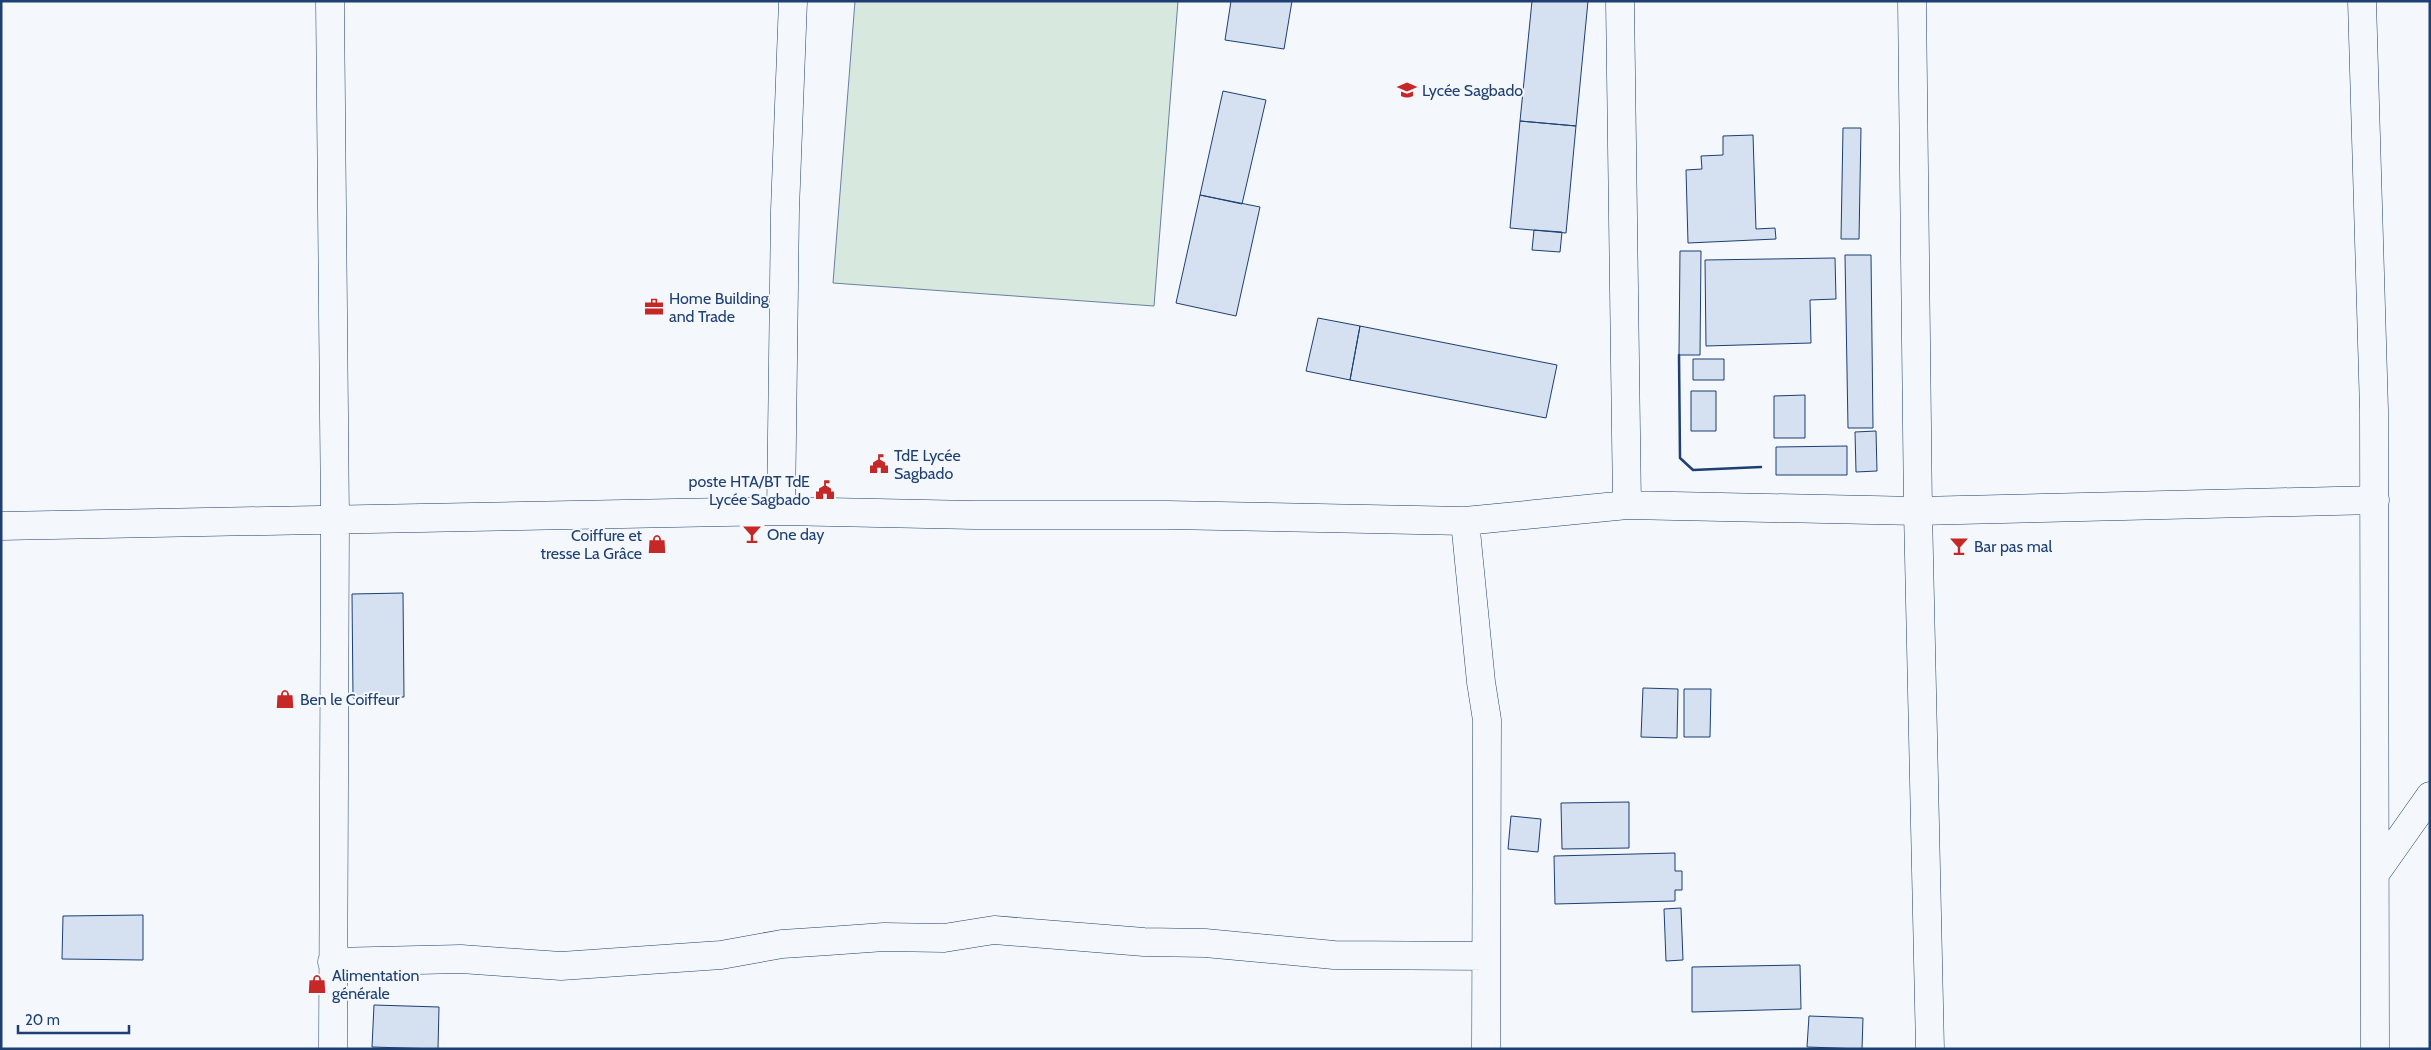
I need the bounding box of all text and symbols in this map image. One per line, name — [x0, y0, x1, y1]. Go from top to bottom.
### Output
school or university icon: Lycée Sagbado — [1396, 79, 1418, 101]
place label: Lycée Sagbado — [1422, 81, 1523, 100]
place label: Home Building and Trade — [669, 289, 770, 326]
office icon: Home Building and Trade — [643, 296, 665, 318]
place label: TdE Lycée Sagbado — [894, 446, 961, 483]
public building icon: TdE Lycée Sagbado — [868, 453, 890, 475]
place label: poste HTA/BT TdE Lycée Sagbado — [689, 472, 810, 509]
public building icon: poste HTA/BT TdE Lycée Sagbado — [814, 479, 836, 501]
bar icon: One day — [741, 523, 763, 545]
place label: One day — [767, 525, 824, 544]
place label: Coiffure et tresse La Grâce — [541, 526, 643, 563]
shop icon: Coiffure et tresse La Grâce — [646, 533, 668, 555]
bar icon: Bar pas mal — [1948, 535, 1970, 557]
place label: Bar pas mal — [1974, 537, 2052, 556]
shop icon: Ben le Coiffeur — [274, 688, 296, 710]
place label: Ben le Coiffeur — [300, 690, 401, 709]
place label: Alimentation générale — [332, 966, 419, 1003]
shop icon: Alimentation générale — [306, 973, 328, 995]
scale bar — [18, 1002, 129, 1034]
text: 20 m — [25, 1011, 60, 1029]

